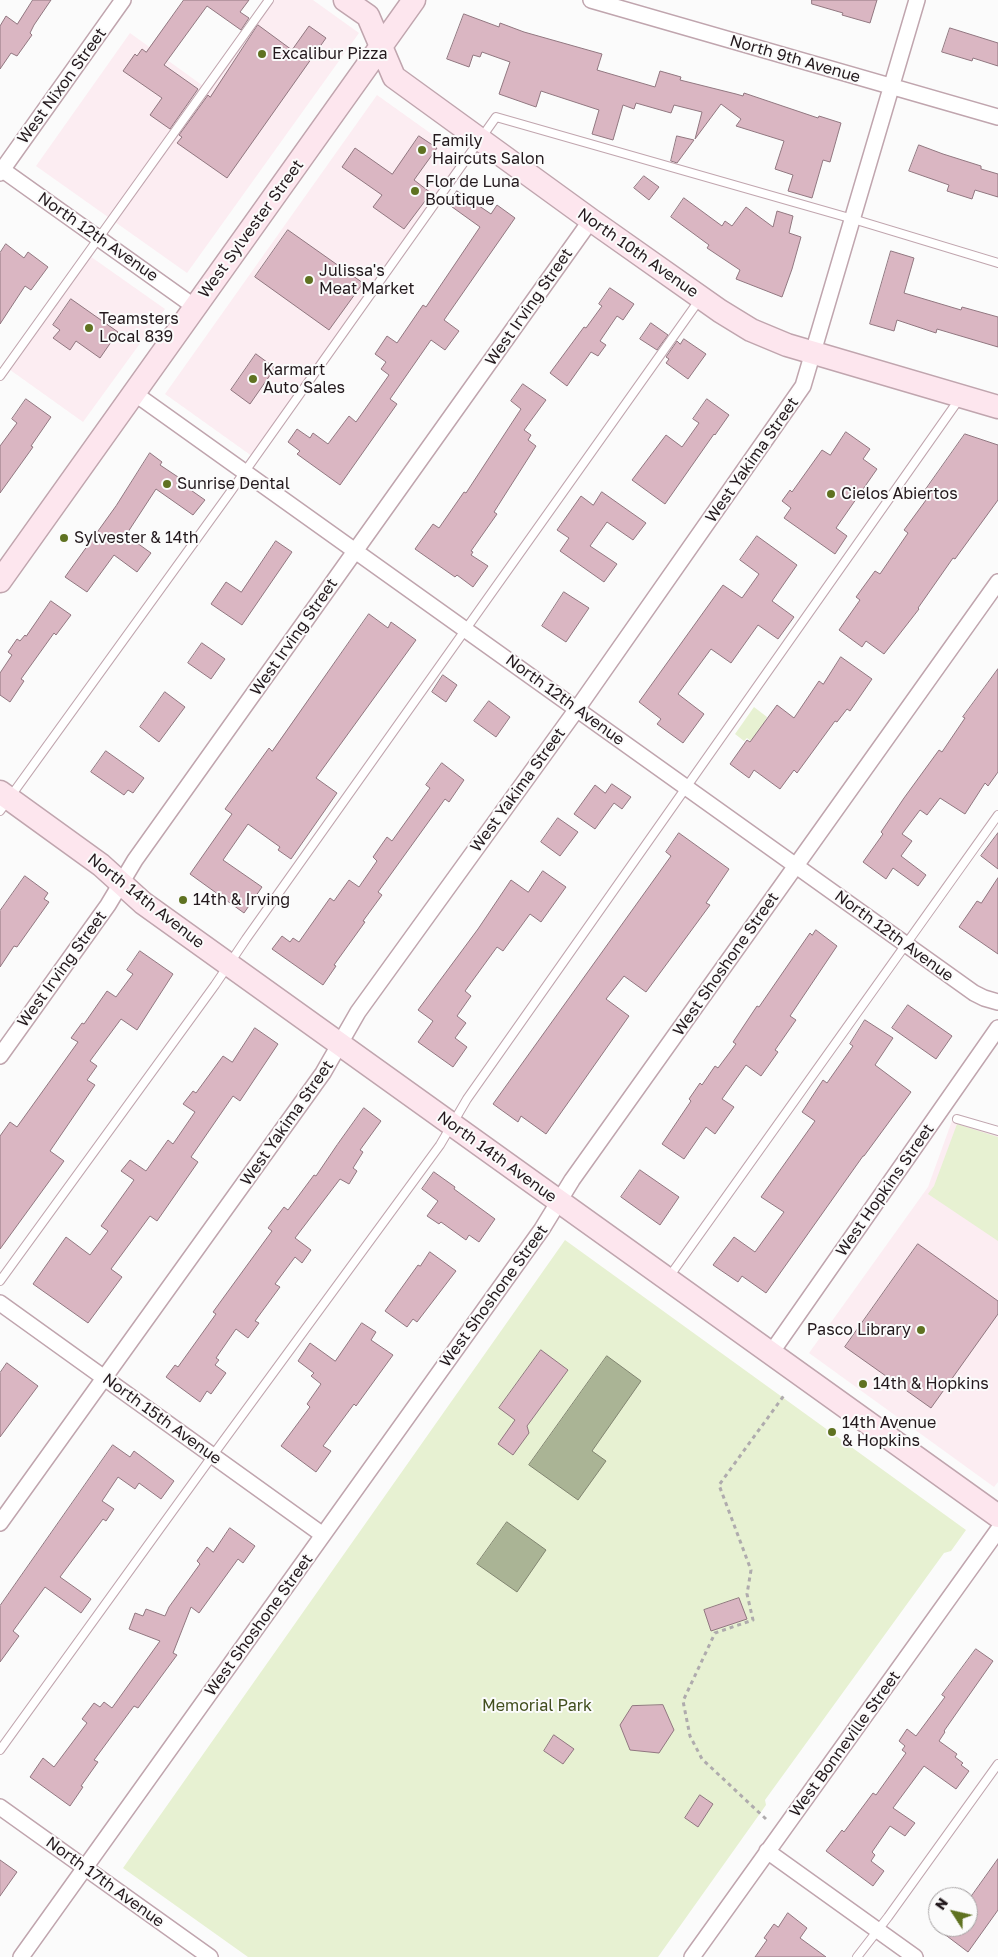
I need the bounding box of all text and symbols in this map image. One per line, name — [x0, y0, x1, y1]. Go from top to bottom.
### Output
street label: West Nixon Street — [13, 24, 111, 148]
street label: North 9th Avenue — [727, 31, 863, 87]
place label: Excalibur Pizza — [272, 44, 387, 64]
marker: Excalibur Pizza — [256, 48, 268, 60]
place label: Family Haircuts Salon — [432, 131, 545, 169]
marker: Family Haircuts Salon — [416, 144, 428, 156]
street label: West Sylvester Street — [194, 156, 308, 302]
place label: Flor de Luna Boutique — [425, 172, 520, 210]
marker: Flor de Luna Boutique — [409, 185, 421, 197]
street label: North 12th Avenue — [34, 188, 162, 286]
street label: North 10th Avenue — [574, 204, 702, 302]
street label: West Irving Street — [481, 245, 577, 369]
place label: Julissa's Meat Market — [319, 261, 415, 299]
marker: Julissa's Meat Market — [303, 274, 315, 286]
place label: Teamsters Local 839 — [99, 309, 179, 347]
marker: Teamsters Local 839 — [83, 322, 95, 334]
place label: Karmart Auto Sales — [263, 360, 345, 398]
marker: Karmart Auto Sales — [247, 373, 259, 385]
street label: West Yakima Street — [701, 394, 803, 526]
place label: Sunrise Dental — [177, 474, 290, 494]
marker: Sunrise Dental — [161, 478, 173, 490]
place label: Cielos Abiertos — [841, 484, 958, 504]
marker: Cielos Abiertos — [825, 488, 837, 500]
place label: Sylvester & 14th — [74, 528, 199, 548]
marker: Sylvester & 14th — [58, 532, 70, 544]
street label: West Irving Street — [246, 575, 342, 699]
street label: North 12th Avenue — [502, 650, 628, 750]
street label: West Yakima Street — [467, 724, 569, 856]
street label: North 14th Avenue — [84, 849, 208, 953]
street label: North 12th Avenue — [831, 886, 957, 986]
street label: West Shoshone Street — [669, 888, 783, 1040]
place label: 14th & Irving — [193, 890, 290, 910]
marker: 14th & Irving — [177, 894, 189, 906]
street label: West Irving Street — [13, 907, 111, 1031]
street label: West Yakima Street — [236, 1057, 338, 1189]
street label: North 14th Avenue — [434, 1107, 560, 1207]
street label: West Hopkins Street — [832, 1120, 938, 1260]
street label: West Shoshone Street — [436, 1221, 552, 1371]
place label: Pasco Library — [807, 1320, 911, 1340]
marker: Pasco Library — [915, 1324, 927, 1336]
street label: North 15th Avenue — [99, 1369, 225, 1469]
place label: 14th & Hopkins — [873, 1374, 989, 1394]
marker: 14th & Hopkins — [857, 1378, 869, 1390]
place label: 14th Avenue & Hopkins — [842, 1413, 936, 1451]
marker: 14th Avenue & Hopkins — [826, 1426, 838, 1438]
street label: West Shoshone Street — [201, 1550, 317, 1700]
street label: West Bonneville Street — [786, 1667, 904, 1821]
park label: Memorial Park — [482, 1696, 592, 1716]
street label: North 17th Avenue — [42, 1833, 168, 1931]
north arrow — [928, 1887, 978, 1937]
text: N — [931, 1894, 951, 1913]

